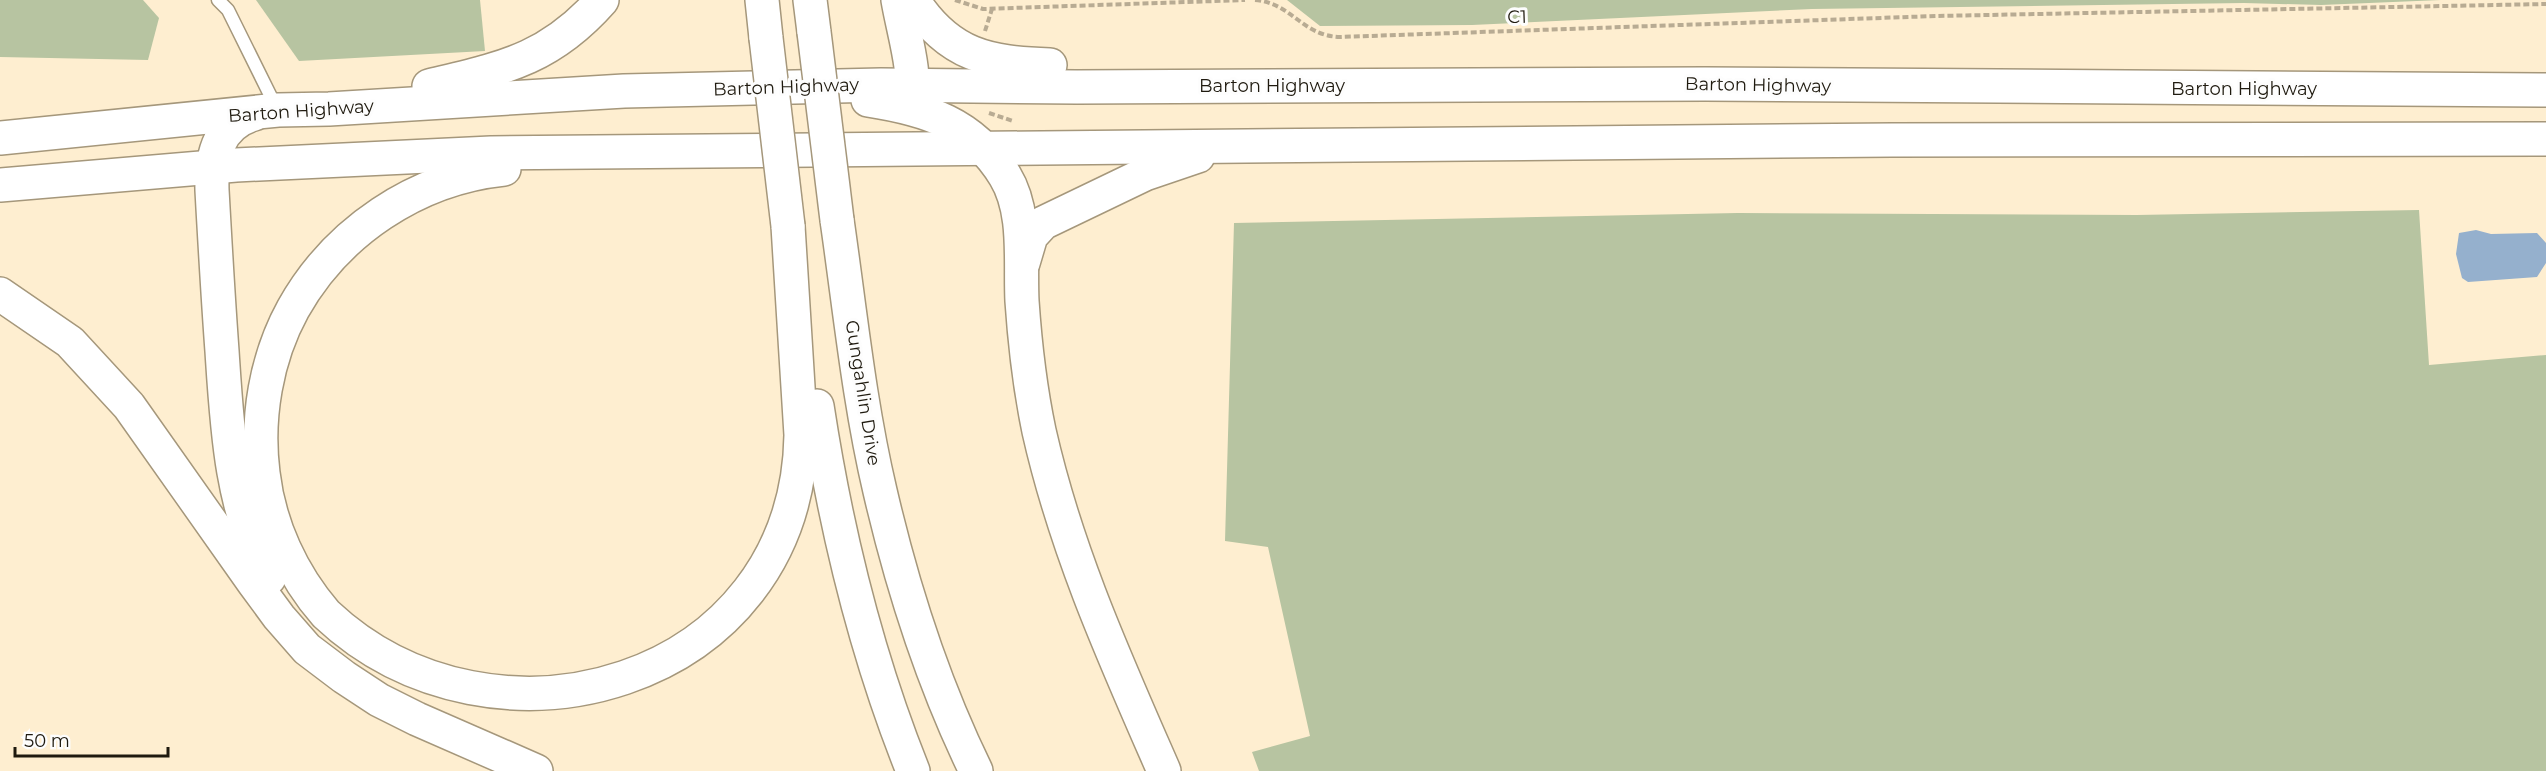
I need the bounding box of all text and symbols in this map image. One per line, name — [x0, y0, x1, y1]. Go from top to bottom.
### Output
street label: C1 — [1507, 6, 1527, 28]
street label: Barton Highway — [713, 73, 860, 101]
street label: Barton Highway — [1685, 73, 1831, 97]
street label: Barton Highway — [1199, 75, 1345, 97]
street label: Barton Highway — [2171, 78, 2317, 100]
street label: Barton Highway — [227, 95, 375, 127]
street label: Gungahlin Drive — [841, 319, 885, 467]
scale bar — [15, 720, 168, 758]
text: 50 m — [24, 730, 70, 752]

